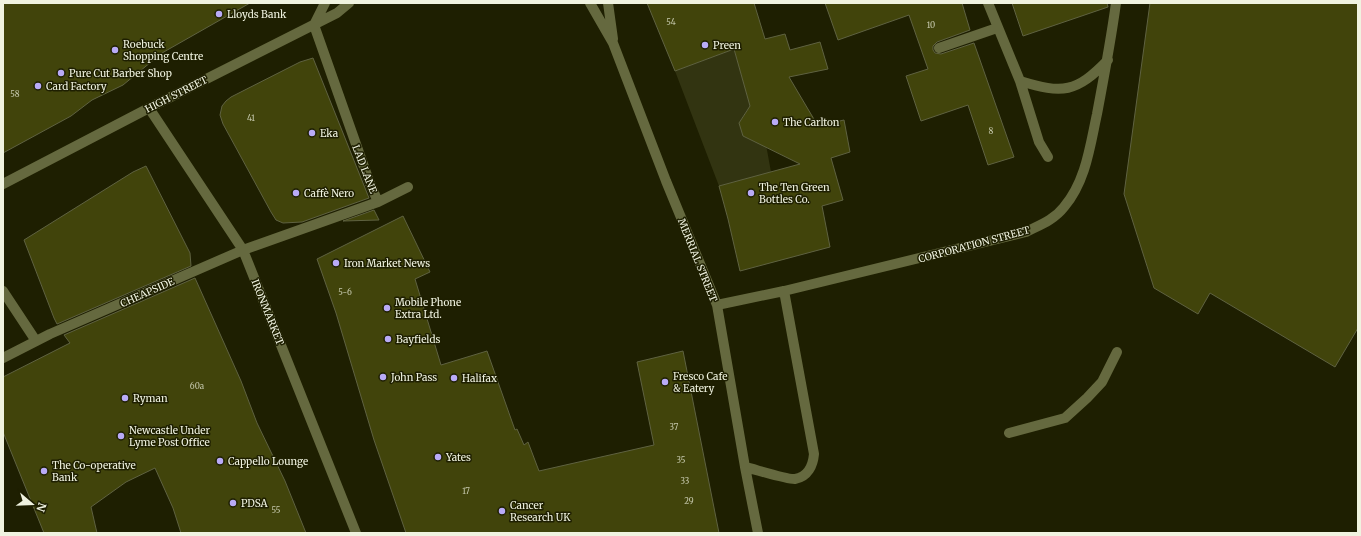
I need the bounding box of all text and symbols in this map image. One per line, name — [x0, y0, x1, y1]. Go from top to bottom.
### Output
place label: Lloyds Bank — [227, 8, 287, 21]
marker: Lloyds Bank — [214, 9, 224, 19]
house number: 54 — [666, 17, 676, 27]
house number: 10 — [927, 20, 935, 30]
place label: Roebuck Shopping Centre — [123, 38, 203, 63]
place label: Preen — [713, 39, 741, 52]
marker: Preen — [700, 40, 710, 50]
marker: Roebuck Shopping Centre — [110, 45, 120, 55]
place label: Pure Cut Barber Shop — [69, 67, 172, 80]
marker: Pure Cut Barber Shop — [56, 68, 66, 78]
street label: HIGH STREET — [143, 73, 210, 116]
place label: Card Factory — [46, 80, 107, 93]
marker: Card Factory — [33, 81, 43, 91]
house number: 58 — [10, 89, 20, 99]
house number: 41 — [247, 113, 255, 123]
place label: The Carlton — [783, 116, 840, 129]
marker: The Carlton — [770, 117, 780, 127]
house number: 8 — [989, 126, 994, 136]
place label: Eka — [320, 127, 339, 140]
marker: Eka — [307, 128, 317, 138]
street label: LAD LANE — [349, 143, 380, 196]
place label: The Ten Green Bottles Co. — [759, 181, 830, 206]
place label: Caffè Nero — [304, 187, 354, 200]
marker: Caffè Nero — [291, 188, 301, 198]
marker: The Ten Green Bottles Co. — [746, 188, 756, 198]
street label: MERRIAL STREET — [675, 217, 720, 304]
street label: CORPORATION STREET — [917, 223, 1031, 266]
place label: Iron Market News — [344, 257, 430, 270]
marker: Iron Market News — [331, 258, 341, 268]
street label: CHEAPSIDE — [118, 274, 177, 310]
street label: IRONMARKET — [248, 277, 287, 347]
house number: 5-6 — [338, 287, 352, 297]
place label: Mobile Phone Extra Ltd. — [395, 296, 461, 321]
marker: Mobile Phone Extra Ltd. — [382, 303, 392, 313]
place label: Bayfields — [396, 333, 440, 346]
marker: Bayfields — [383, 334, 393, 344]
place label: Fresco Cafe & Eatery — [673, 370, 727, 395]
place label: John Pass — [390, 371, 437, 384]
marker: John Pass — [378, 372, 388, 382]
place label: Halifax — [462, 372, 497, 385]
marker: Halifax — [449, 373, 459, 383]
marker: Fresco Cafe & Eatery — [660, 377, 670, 387]
house number: 60a — [190, 381, 205, 391]
place label: Ryman — [133, 392, 168, 405]
marker: Ryman — [120, 393, 130, 403]
house number: 37 — [670, 422, 679, 432]
place label: Newcastle Under Lyme Post Office — [129, 424, 210, 449]
marker: Newcastle Under Lyme Post Office — [116, 431, 126, 441]
place label: Yates — [445, 451, 471, 464]
marker: Yates — [433, 452, 443, 462]
place label: Cappello Lounge — [228, 455, 308, 468]
house number: 35 — [677, 455, 686, 465]
marker: Cappello Lounge — [215, 456, 225, 466]
place label: The Co-operative Bank — [52, 459, 136, 484]
marker: The Co-operative Bank — [39, 466, 49, 476]
house number: 33 — [681, 476, 690, 486]
north arrow — [12, 484, 52, 524]
house number: 17 — [462, 486, 470, 496]
house number: 29 — [684, 496, 694, 506]
place label: PDSA — [241, 497, 269, 510]
marker: PDSA — [228, 498, 238, 508]
place label: Cancer Research UK — [510, 499, 571, 524]
text: N — [33, 501, 49, 514]
house number: 55 — [272, 505, 281, 515]
marker: Cancer Research UK — [497, 506, 507, 516]

